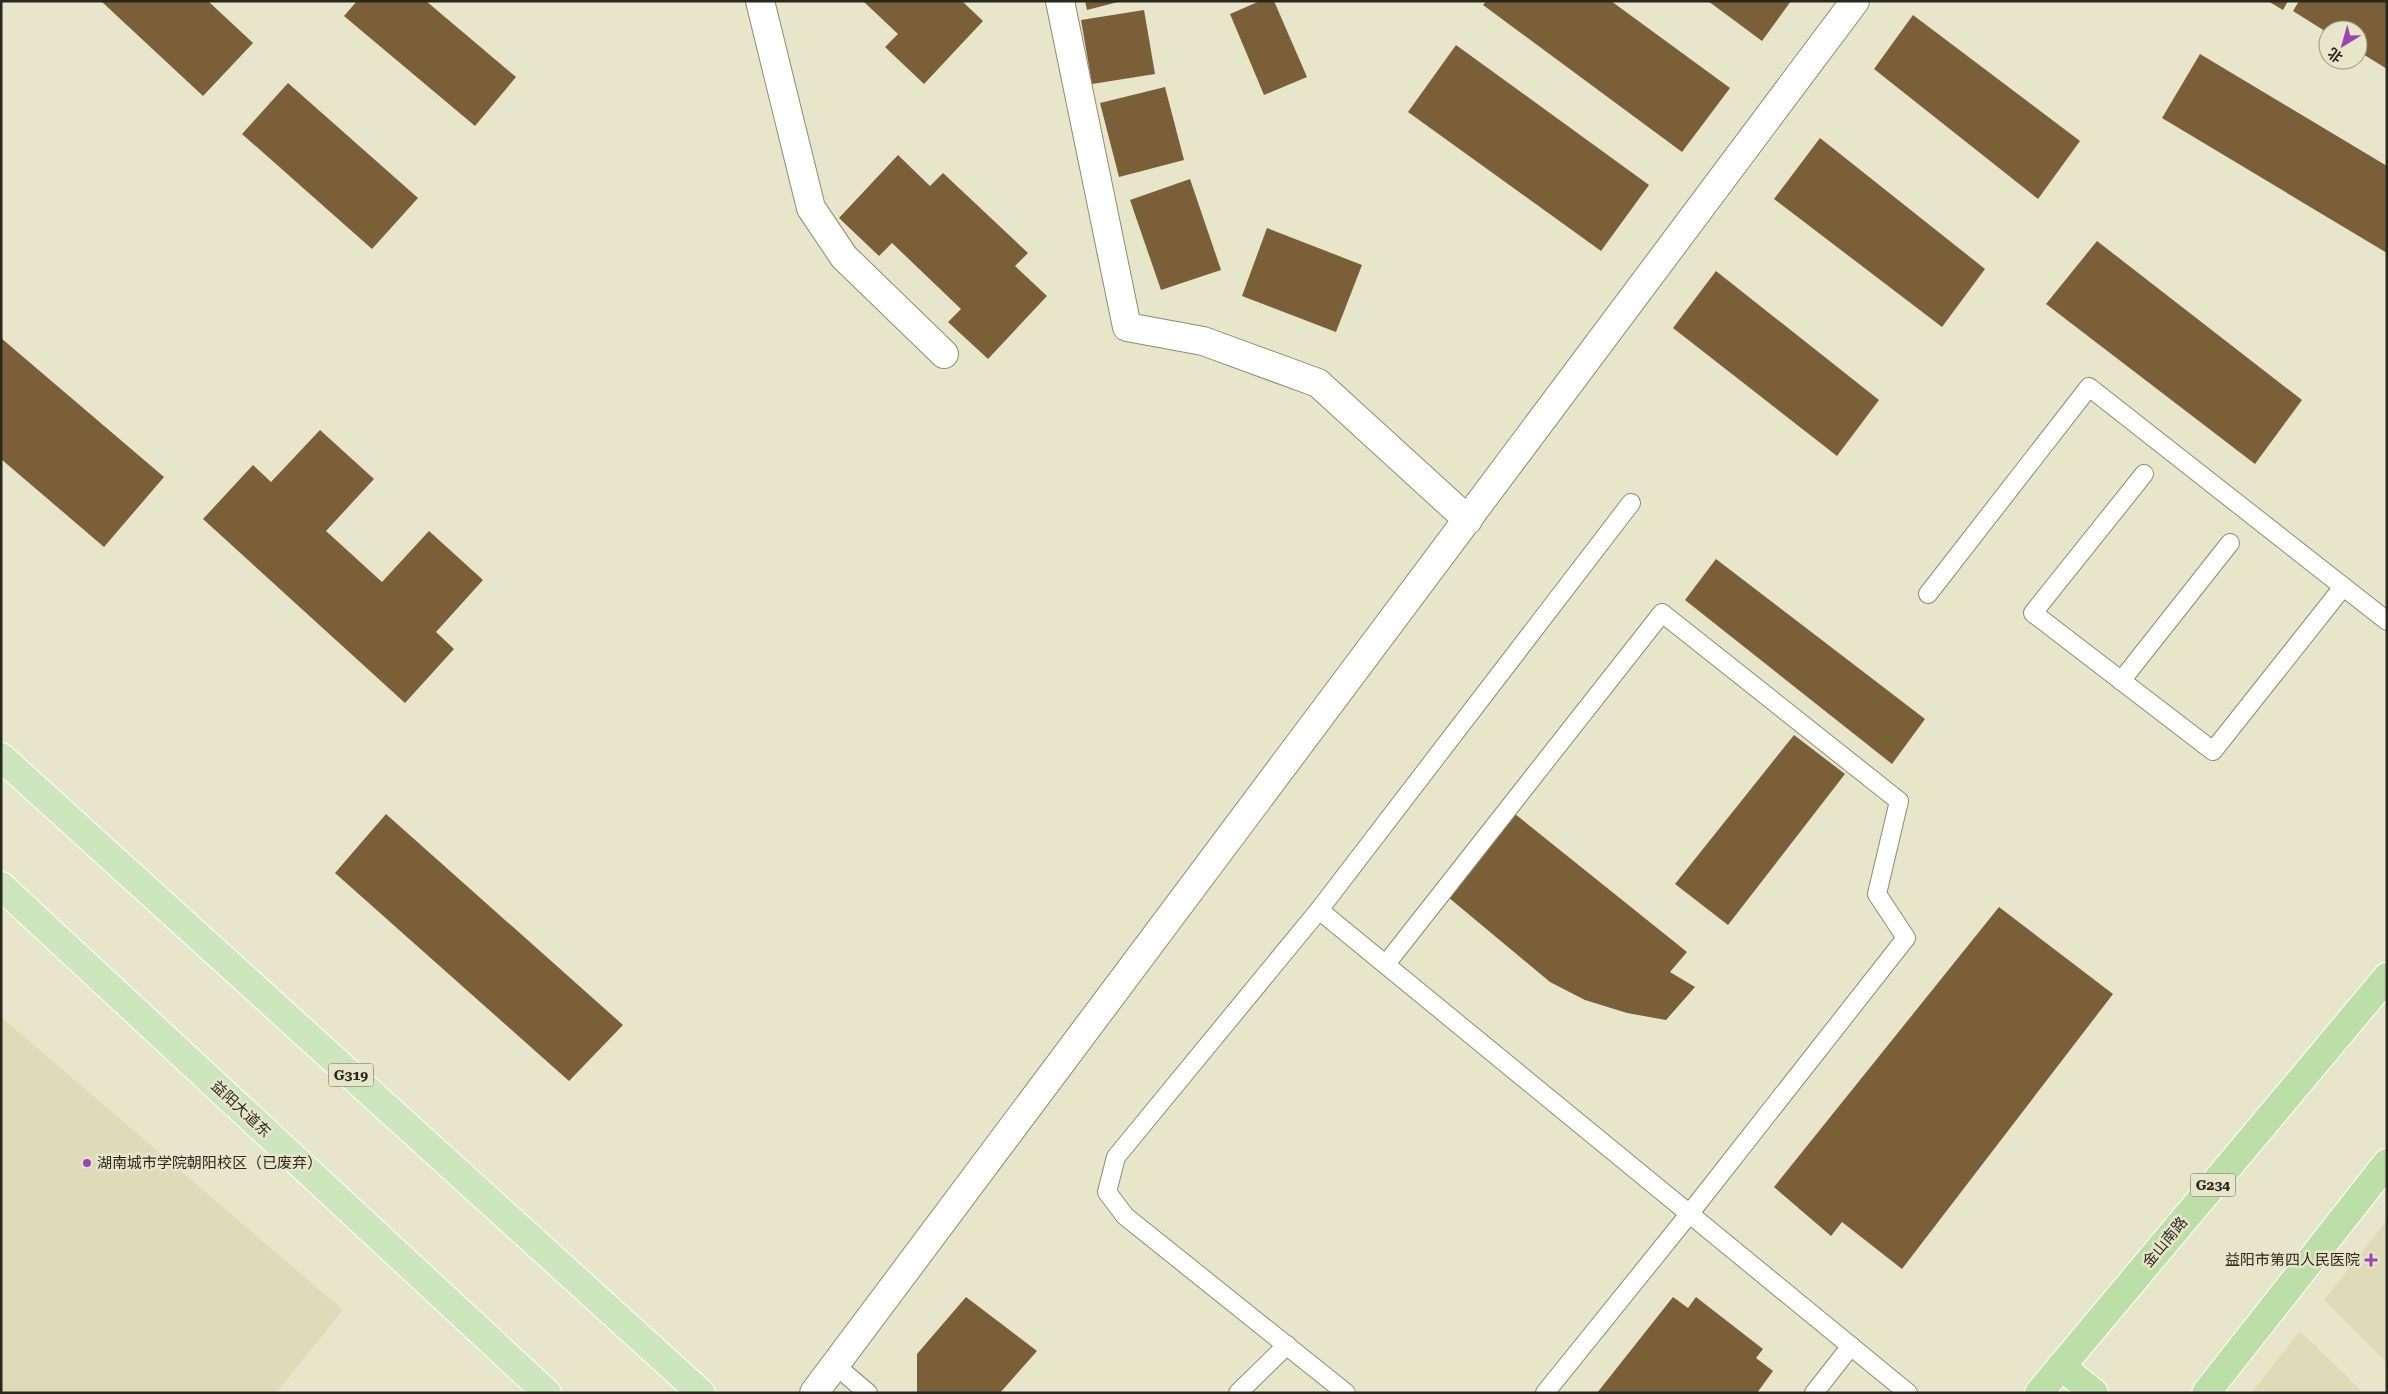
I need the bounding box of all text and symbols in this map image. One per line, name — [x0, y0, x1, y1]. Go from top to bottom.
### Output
north arrow — [2318, 20, 2368, 70]
text: 北 — [2325, 45, 2346, 66]
road number: G319 — [328, 1064, 374, 1086]
street label: 益阳大道东 — [207, 1077, 275, 1141]
place label: 湖南城市学院朝阳校区（已废弃） — [97, 1154, 322, 1172]
marker: 湖南城市学院朝阳校区（已废弃） — [81, 1157, 93, 1169]
road number: G234 — [2190, 1174, 2236, 1196]
street label: 金山南路 — [2139, 1213, 2191, 1271]
place label: 益阳市第四人民医院 — [2225, 1251, 2360, 1269]
marker: 益阳市第四人民医院 — [2364, 1253, 2378, 1267]

